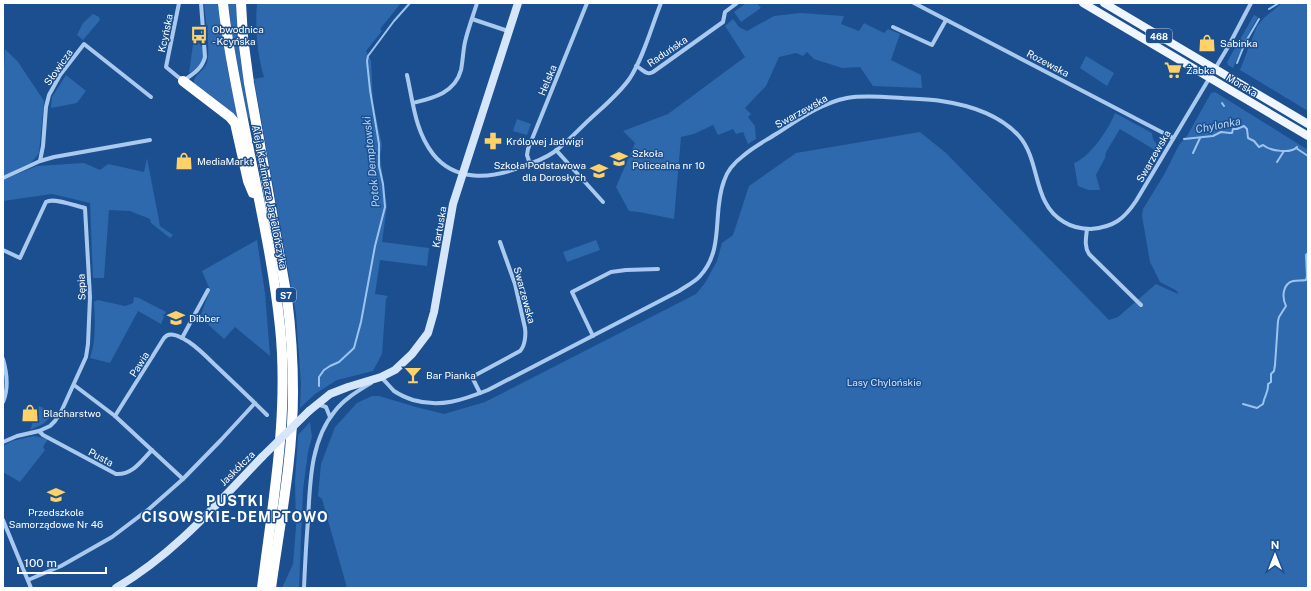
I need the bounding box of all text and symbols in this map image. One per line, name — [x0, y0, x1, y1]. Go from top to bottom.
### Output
street label: Kcyńska — [155, 13, 175, 53]
place label: Obwodnica - Kcyńska — [212, 23, 264, 47]
bus stop icon: Obwodnica - Kcyńska — [189, 25, 209, 45]
road number: 468 — [1146, 29, 1172, 43]
street label: Raduńska — [645, 33, 689, 69]
shop icon: Sabinka — [1197, 33, 1217, 53]
place label: Sabinka — [1220, 37, 1257, 49]
street label: Słowicza — [41, 47, 75, 87]
street label: Rozewska — [1025, 47, 1071, 79]
supermarket icon: Żabka — [1163, 60, 1183, 80]
street label: Helska — [535, 63, 559, 97]
place label: Żabka — [1186, 64, 1215, 76]
street label: Morska — [1224, 71, 1260, 99]
street label: Swarzewska — [773, 92, 829, 130]
water label: Chylonka — [1194, 115, 1242, 135]
water label: Potok Demptowski — [360, 116, 382, 208]
street label: Aleja Kazimierza Jagiellończyka — [250, 124, 290, 270]
street label: Swarzewska — [1133, 128, 1173, 184]
pharmacy icon: Królowej Jadwigi — [483, 131, 503, 151]
place label: Królowej Jadwigi — [506, 135, 583, 147]
place label: Szkoła Policealna nr 10 — [632, 147, 705, 171]
school or university icon: Szkoła Policealna nr 10 — [609, 149, 629, 169]
shop icon: MediaMarkt — [174, 151, 194, 171]
place label: MediaMarkt — [197, 155, 253, 167]
place label: Szkoła Podstawowa dla Dorosłych — [494, 159, 586, 183]
school or university icon: Szkoła Podstawowa dla Dorosłych — [589, 161, 609, 181]
street label: Kartuska — [429, 205, 449, 249]
street label: Swarzewska — [512, 265, 538, 325]
street label: Sępia — [75, 274, 87, 300]
road number: S7 — [276, 288, 296, 302]
school or university icon: Dibber — [166, 308, 186, 328]
place label: Dibber — [189, 312, 220, 324]
street label: Pawia — [127, 349, 151, 379]
bar icon: Bar Pianka — [403, 365, 423, 385]
place label: Bar Pianka — [426, 369, 476, 381]
park label: Lasy Chylońskie — [847, 376, 922, 388]
shop icon: Blacharstwo — [20, 403, 40, 423]
place label: Blacharstwo — [43, 407, 101, 419]
street label: Pusta — [86, 445, 116, 469]
street label: Jaskółcza — [217, 448, 257, 488]
school or university icon: Przedszkole Samorządowe Nr 46 — [46, 485, 66, 505]
district label: PUSTKI CISOWSKIE-DEMPTOWO — [141, 493, 329, 525]
place label: Przedszkole Samorządowe Nr 46 — [9, 506, 103, 530]
north arrow — [1255, 535, 1295, 575]
text: N — [1271, 539, 1279, 551]
scale bar — [18, 549, 106, 575]
text: 100 m — [24, 556, 57, 570]

